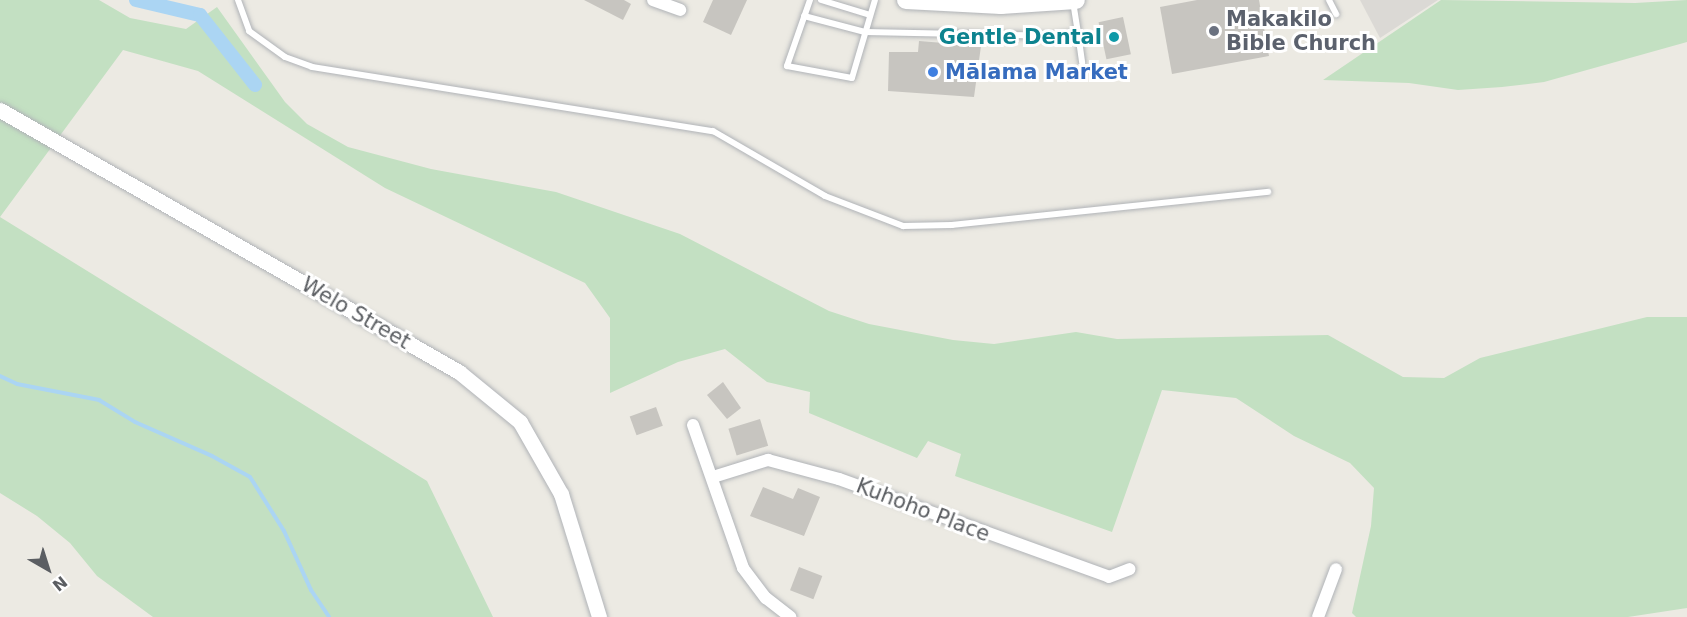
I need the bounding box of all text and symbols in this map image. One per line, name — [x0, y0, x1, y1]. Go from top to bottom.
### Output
place label: Makakilo Bible Church — [1226, 6, 1376, 56]
place label: Gentle Dental — [939, 24, 1102, 50]
marker: Makakilo Bible Church — [1207, 24, 1221, 38]
marker: Gentle Dental — [1107, 30, 1121, 44]
place label: Mālama Market — [945, 59, 1128, 85]
marker: Mālama Market — [926, 65, 940, 79]
street label: Welo Street — [297, 272, 415, 354]
street label: Kuhoho Place — [853, 473, 993, 547]
north arrow — [18, 539, 78, 599]
text: N — [48, 572, 71, 595]

